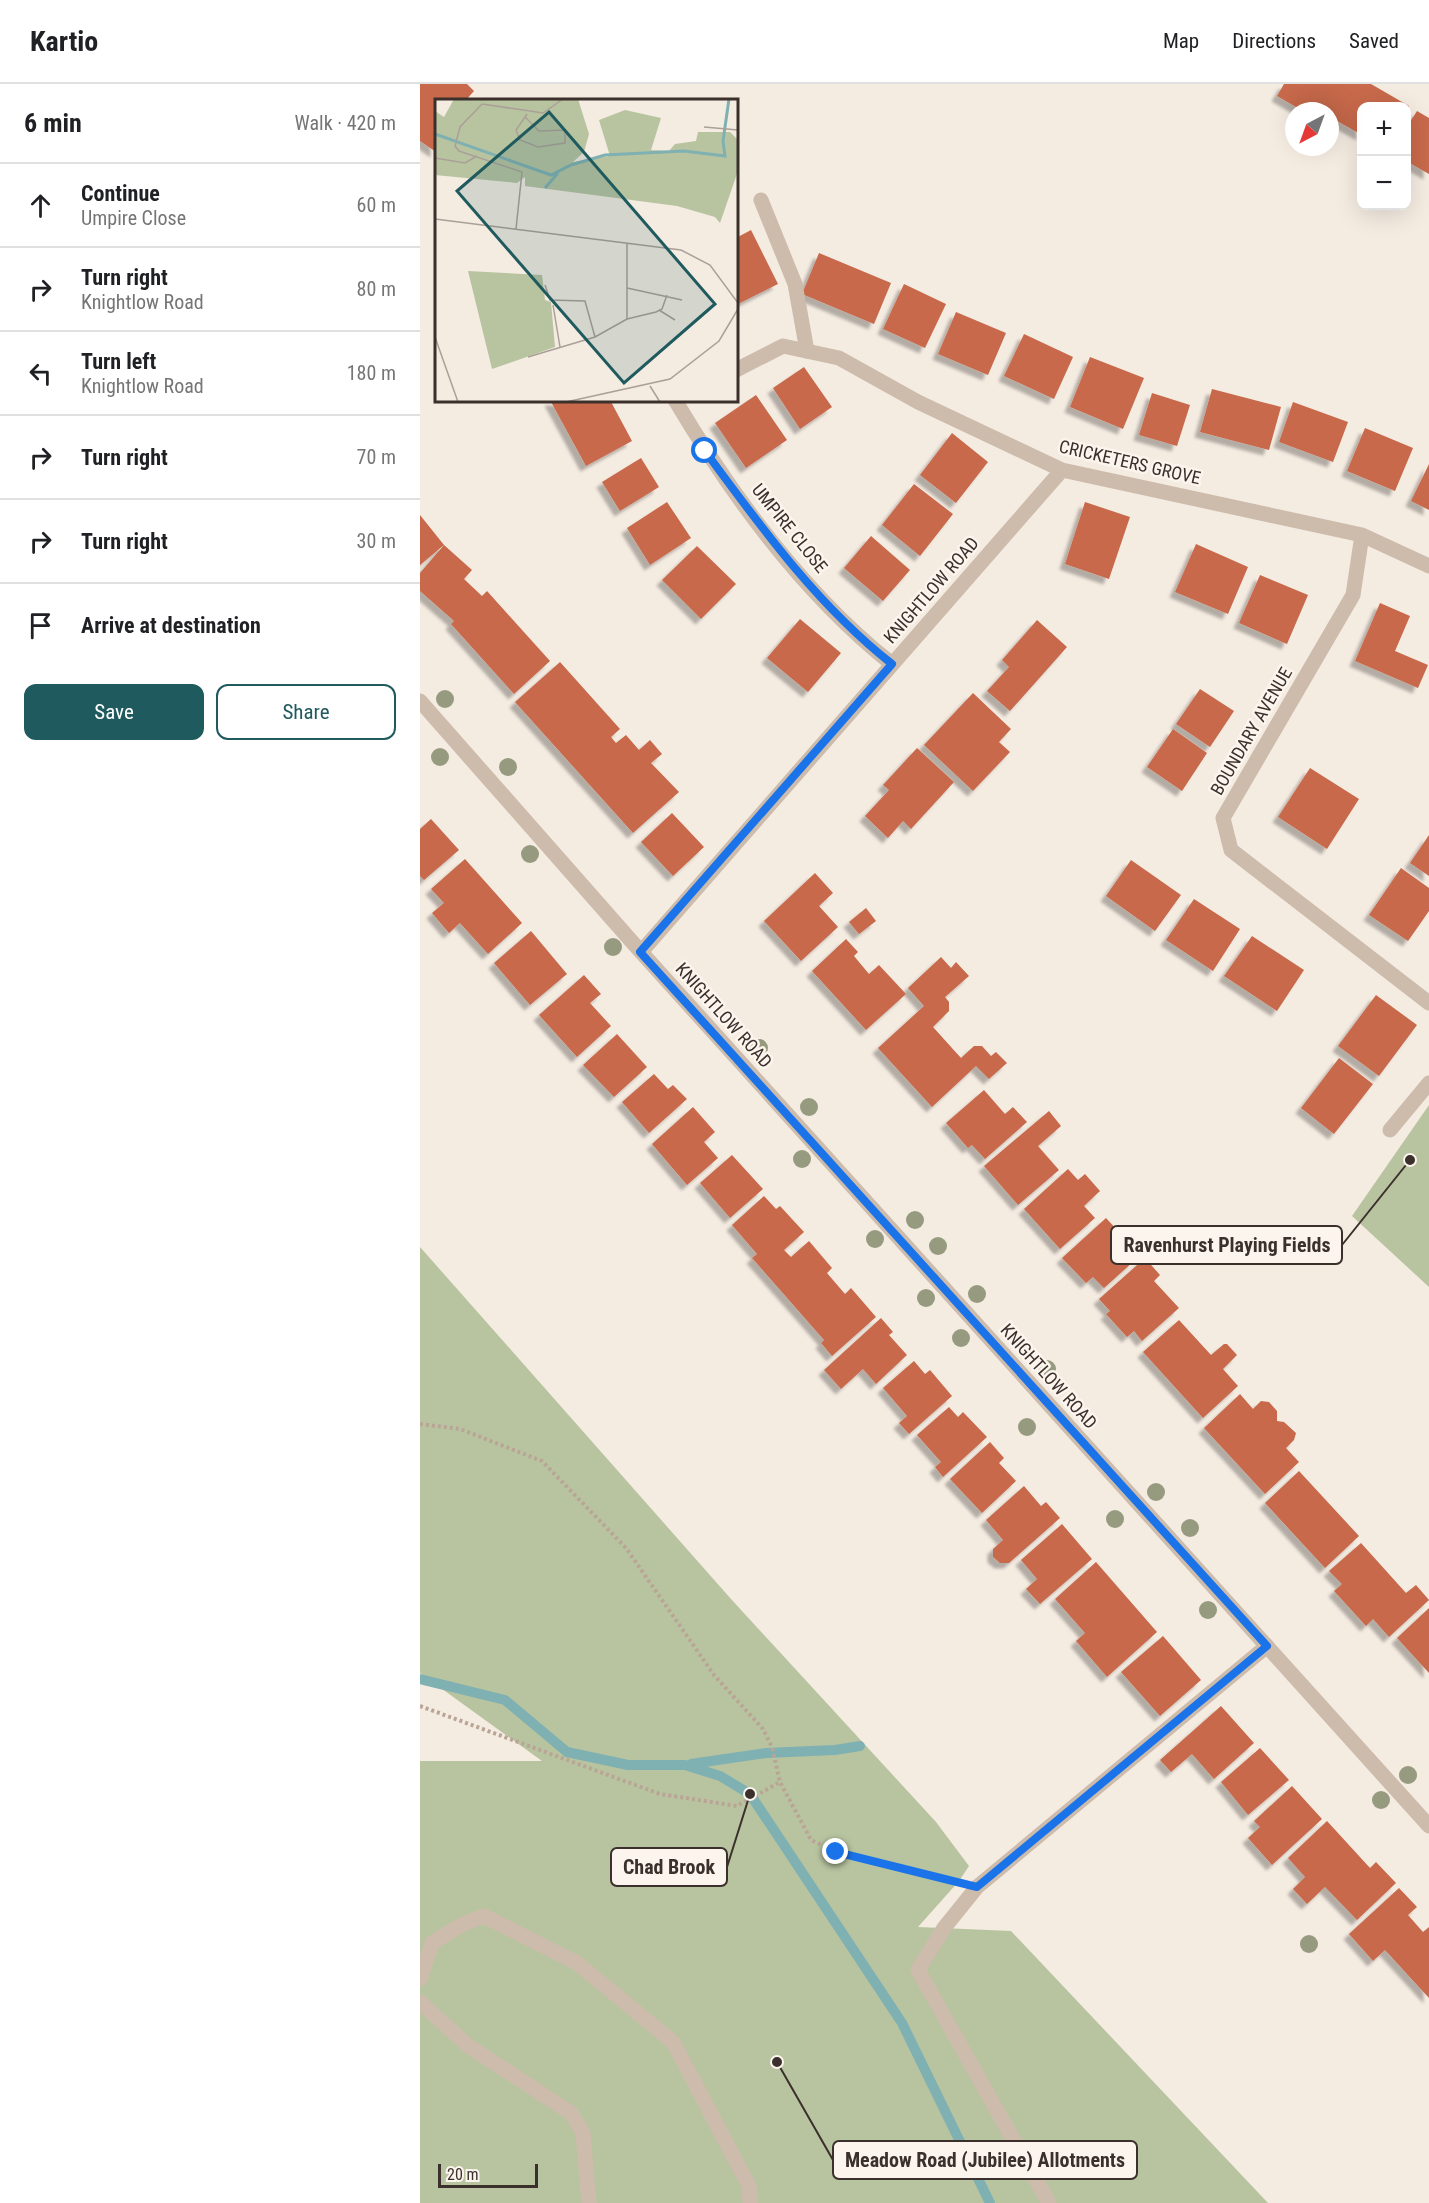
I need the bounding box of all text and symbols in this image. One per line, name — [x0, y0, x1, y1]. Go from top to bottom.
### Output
text: Kartio — [30, 25, 98, 58]
text: Map — [1163, 29, 1199, 53]
text: Directions — [1232, 29, 1316, 53]
text: Saved — [1349, 29, 1399, 53]
inset map — [435, 99, 738, 402]
north arrow — [1285, 102, 1339, 156]
map controls — [1357, 102, 1411, 210]
button: + — [1357, 102, 1411, 156]
text: 6 min — [24, 108, 82, 138]
text: Walk · 420 m — [295, 111, 396, 135]
button: − — [1357, 156, 1411, 210]
text: Continue — [81, 181, 160, 206]
icon: ahead — [24, 189, 57, 222]
text: 60 m — [357, 193, 396, 217]
text: Umpire Close — [81, 206, 186, 230]
text: Turn right — [81, 265, 168, 290]
icon: right — [24, 273, 57, 306]
text: 80 m — [357, 277, 396, 301]
text: Knightlow Road — [81, 290, 204, 314]
text: Turn left — [81, 349, 156, 374]
icon: left — [24, 357, 57, 390]
text: 180 m — [347, 361, 396, 385]
text: Knightlow Road — [81, 374, 204, 398]
street label: CRICKETERS GROVE — [1057, 436, 1203, 489]
route start — [691, 437, 717, 463]
icon: right — [24, 441, 57, 474]
text: Turn right — [81, 445, 168, 470]
text: 70 m — [357, 445, 396, 469]
street label: UMPIRE CLOSE — [748, 479, 832, 577]
icon: right — [24, 525, 57, 558]
text: Turn right — [81, 529, 168, 554]
text: 30 m — [357, 529, 396, 553]
street label: KNIGHTLOW ROAD — [879, 533, 983, 647]
icon: arrive — [24, 609, 57, 642]
text: Arrive at destination — [81, 613, 261, 638]
street label: BOUNDARY AVENUE — [1206, 663, 1296, 799]
button: Save — [24, 684, 204, 740]
button: Share — [216, 684, 396, 740]
street label: KNIGHTLOW ROAD — [671, 958, 777, 1072]
callout: Ravenhurst Playing Fields — [1111, 1226, 1342, 1264]
text: Ravenhurst Playing Fields — [1123, 1233, 1331, 1257]
street label: KNIGHTLOW ROAD — [996, 1319, 1102, 1433]
route end — [822, 1838, 848, 1864]
callout: Chad Brook — [611, 1848, 727, 1886]
text: Chad Brook — [623, 1855, 716, 1879]
callout: Meadow Road (Jubilee) Allotments — [833, 2141, 1137, 2179]
text: Meadow Road (Jubilee) Allotments — [845, 2148, 1125, 2172]
scale bar — [438, 2161, 538, 2188]
text: 20 m — [447, 2165, 479, 2184]

